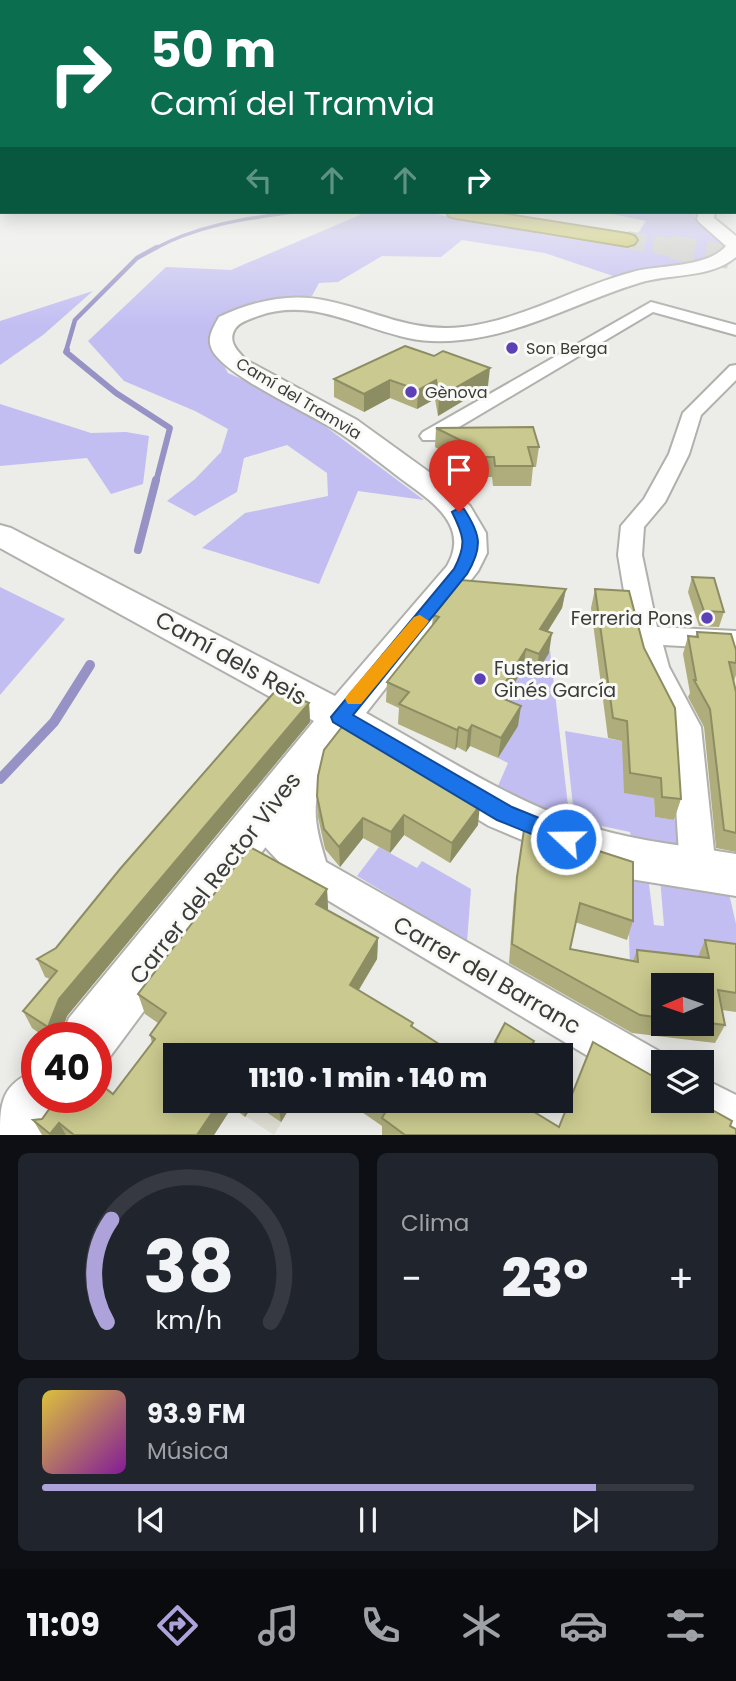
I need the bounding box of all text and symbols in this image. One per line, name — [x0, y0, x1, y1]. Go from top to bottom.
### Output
text: 50 m — [150, 16, 276, 84]
icon: right — [35, 28, 126, 119]
text: Camí del Tramvia — [150, 81, 435, 126]
icon: left — [240, 161, 278, 199]
icon: ahead — [313, 161, 351, 199]
icon: ahead — [386, 161, 424, 199]
icon: right — [459, 161, 497, 199]
place label: Son Berga — [526, 337, 607, 360]
marker: Son Berga — [504, 340, 520, 356]
street label: Camí del Tramvia — [232, 352, 366, 445]
place label: Gènova — [425, 381, 488, 404]
marker: Gènova — [403, 384, 419, 400]
pin — [429, 440, 489, 512]
icon: arrive — [440, 451, 478, 489]
street label: Camí dels Reis — [150, 603, 312, 713]
place label: Ferreria Pons — [571, 605, 693, 632]
marker: Ferreria Pons — [699, 610, 715, 626]
place label: Fusteria Ginés García — [494, 655, 616, 704]
marker: Fusteria Ginés García — [472, 671, 488, 687]
street label: Carrer del Rector Vives — [122, 765, 308, 991]
position arrow — [529, 802, 603, 876]
street label: Carrer del Barranc — [387, 908, 587, 1042]
north arrow — [651, 973, 714, 1036]
map controls — [651, 973, 714, 1113]
speed limit sign: 40 — [21, 1022, 112, 1113]
button: layers — [651, 1050, 714, 1113]
text: 11:10 · 1 min · 140 m — [249, 1060, 487, 1096]
text: Clima — [401, 1207, 469, 1239]
text: 38 — [143, 1217, 234, 1318]
text: 23° — [502, 1242, 588, 1315]
text: − — [401, 1252, 422, 1305]
text: + — [668, 1252, 694, 1305]
text: km/h — [155, 1303, 222, 1338]
text: 93.9 FM — [147, 1396, 246, 1432]
text: Música — [147, 1435, 229, 1467]
icon: previous — [132, 1501, 170, 1539]
icon: pause — [349, 1501, 387, 1539]
icon: next — [566, 1501, 604, 1539]
icon: directions — [153, 1601, 202, 1650]
icon: music — [254, 1601, 303, 1650]
icon: phone — [356, 1601, 405, 1650]
icon: climate — [457, 1601, 506, 1650]
icon: car — [559, 1601, 608, 1650]
icon: filters — [661, 1601, 710, 1650]
text: 11:09 — [26, 1602, 100, 1647]

